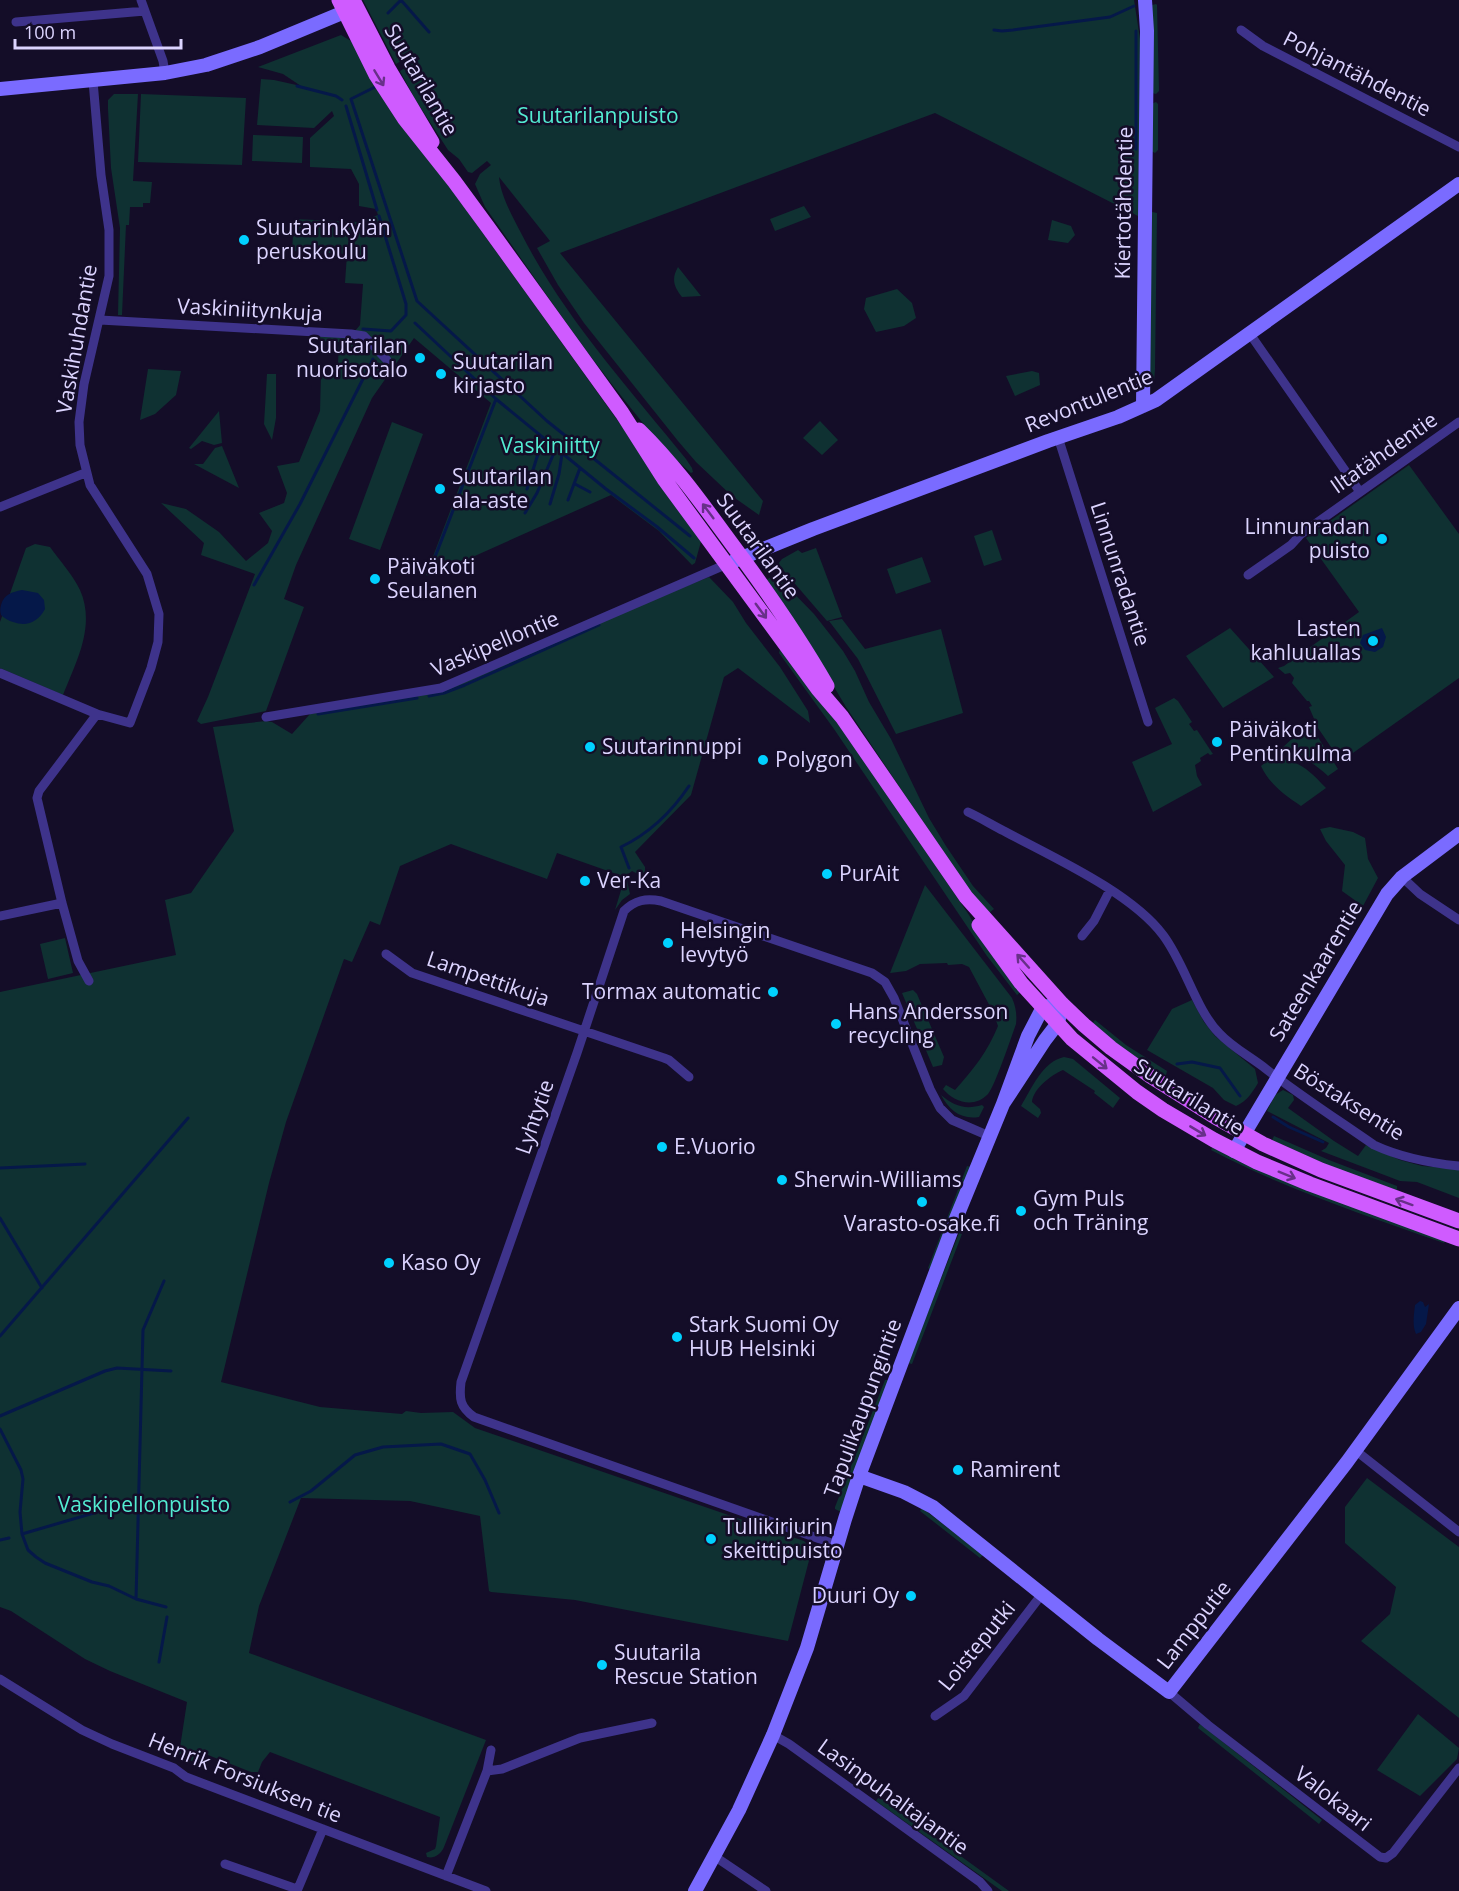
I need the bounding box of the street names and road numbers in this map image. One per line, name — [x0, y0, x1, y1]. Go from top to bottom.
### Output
street label: Suutarilantie — [379, 18, 465, 141]
street label: Pohjantähdentie — [1279, 24, 1436, 122]
street label: Kiertotähdentie — [1108, 126, 1138, 280]
street label: Vaskihuhdantie — [49, 262, 103, 416]
street label: Vaskiniitynkuja — [177, 291, 324, 327]
street label: Revontulentie — [1020, 362, 1157, 438]
street label: Iltatähdentie — [1324, 405, 1442, 499]
street label: Suutarilantie — [711, 487, 807, 604]
street label: Linnunradantie — [1084, 498, 1157, 649]
street label: Vaskipellontie — [427, 604, 563, 683]
street label: Sateenkaarentie — [1262, 895, 1368, 1046]
street label: Lampettikuja — [423, 944, 553, 1012]
street label: Suutarilantie — [1129, 1051, 1250, 1141]
street label: Böstaksentie — [1289, 1056, 1410, 1146]
street label: Lyhtytie — [508, 1076, 560, 1158]
street label: Tapulikaupungintie — [817, 1315, 907, 1501]
street label: Lampputie — [1150, 1574, 1237, 1674]
street label: Loisteputki — [931, 1595, 1021, 1696]
street label: Henrik Forsiuksen tie — [144, 1725, 346, 1829]
street label: Lasinpuhaltajantie — [813, 1732, 975, 1860]
street label: Valokaari — [1289, 1759, 1378, 1837]

